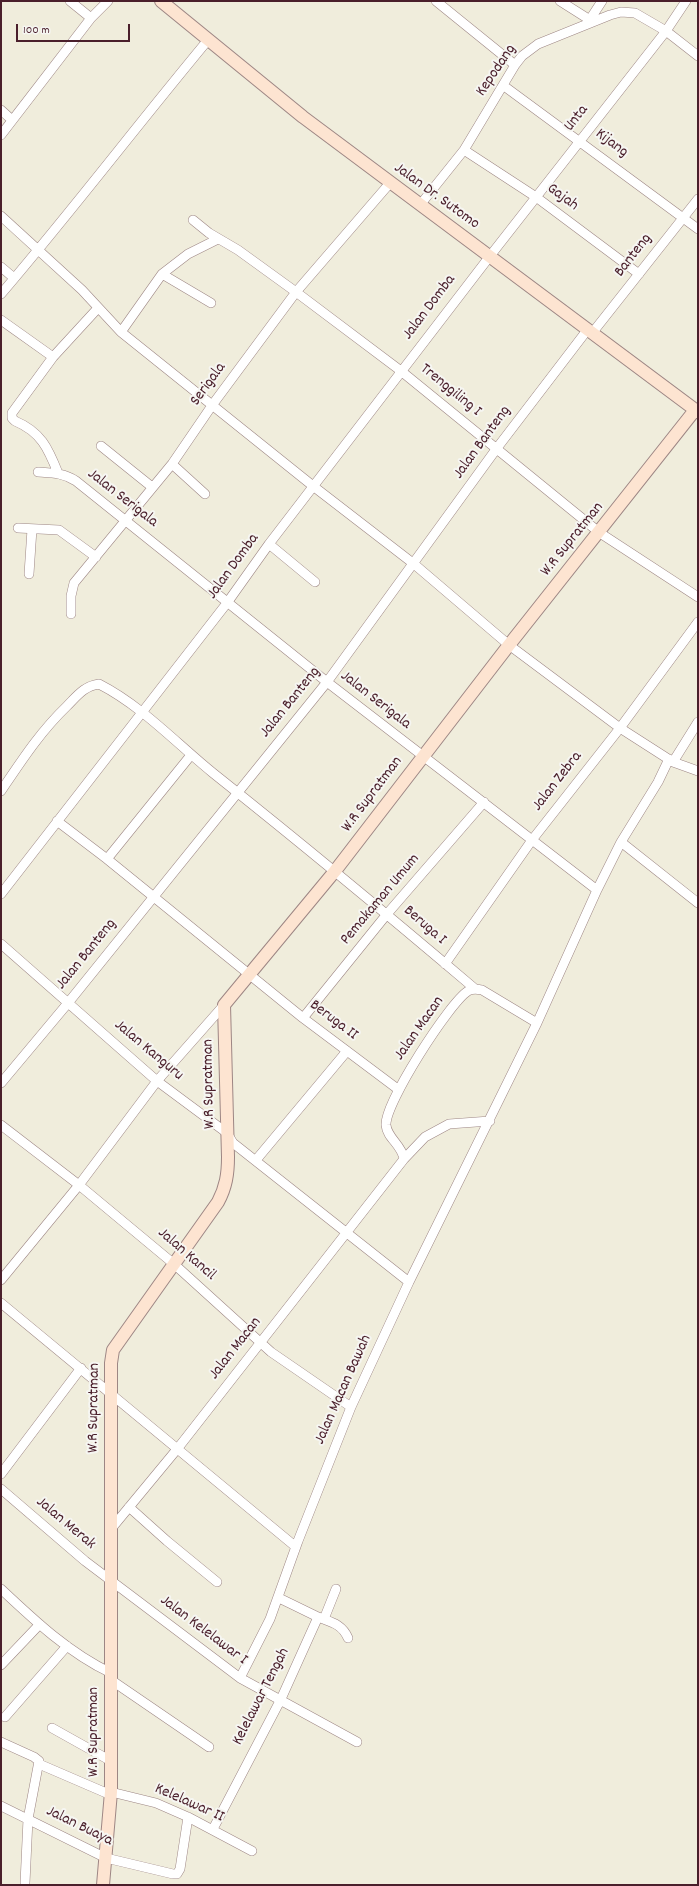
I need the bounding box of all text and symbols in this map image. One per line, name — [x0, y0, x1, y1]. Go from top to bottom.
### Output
scale bar — [18, 16, 132, 42]
text: 100 m — [23, 22, 50, 39]
street label: Kepodang — [473, 41, 521, 101]
street label: Unta — [561, 102, 593, 136]
street label: Kijang — [591, 125, 631, 163]
street label: Jalan Dr. Sutomo — [389, 159, 483, 235]
street label: Gajah — [542, 180, 582, 216]
street label: Banteng — [611, 230, 657, 282]
street label: Jalan Domba — [399, 272, 461, 344]
street label: Serigala — [187, 360, 231, 410]
street label: Trenggiling I — [415, 360, 485, 422]
street label: Jalan Banteng — [450, 403, 516, 483]
street label: Jalan Serigala — [83, 465, 161, 533]
street label: W.R Supratman — [537, 499, 609, 581]
street label: Jalan Domba — [204, 530, 264, 604]
street label: Jalan Banteng — [257, 664, 325, 742]
street label: Jalan Serigala — [336, 667, 414, 735]
street label: Jalan Zebra — [529, 748, 587, 816]
street label: W.R Supratman — [338, 753, 408, 837]
street label: Pemakaman Umum — [337, 851, 425, 949]
street label: Beruga I — [399, 902, 449, 950]
street label: Jalan Banteng — [53, 916, 121, 994]
street label: Jalan Macan — [391, 993, 449, 1065]
street label: Beruga II — [305, 997, 361, 1045]
street label: Jalan Kanguru — [109, 1016, 187, 1086]
street label: W.R Supratman — [200, 1039, 220, 1129]
street label: Jalan Kancil — [153, 1224, 219, 1286]
street label: Jalan Macan — [206, 1314, 266, 1384]
street label: Jalan Macan Bawah — [311, 1332, 377, 1448]
street label: W.R Supratman — [85, 1363, 105, 1453]
street label: Jalan Merak — [31, 1493, 99, 1555]
street label: Jalan Kelelawar I — [155, 1592, 251, 1670]
street label: Kelelawar Tengah — [229, 1645, 295, 1749]
street label: W.R Supratman — [85, 1687, 105, 1777]
street label: Kelelawar II — [151, 1780, 227, 1828]
street label: Jalan Buaya — [43, 1803, 115, 1851]

